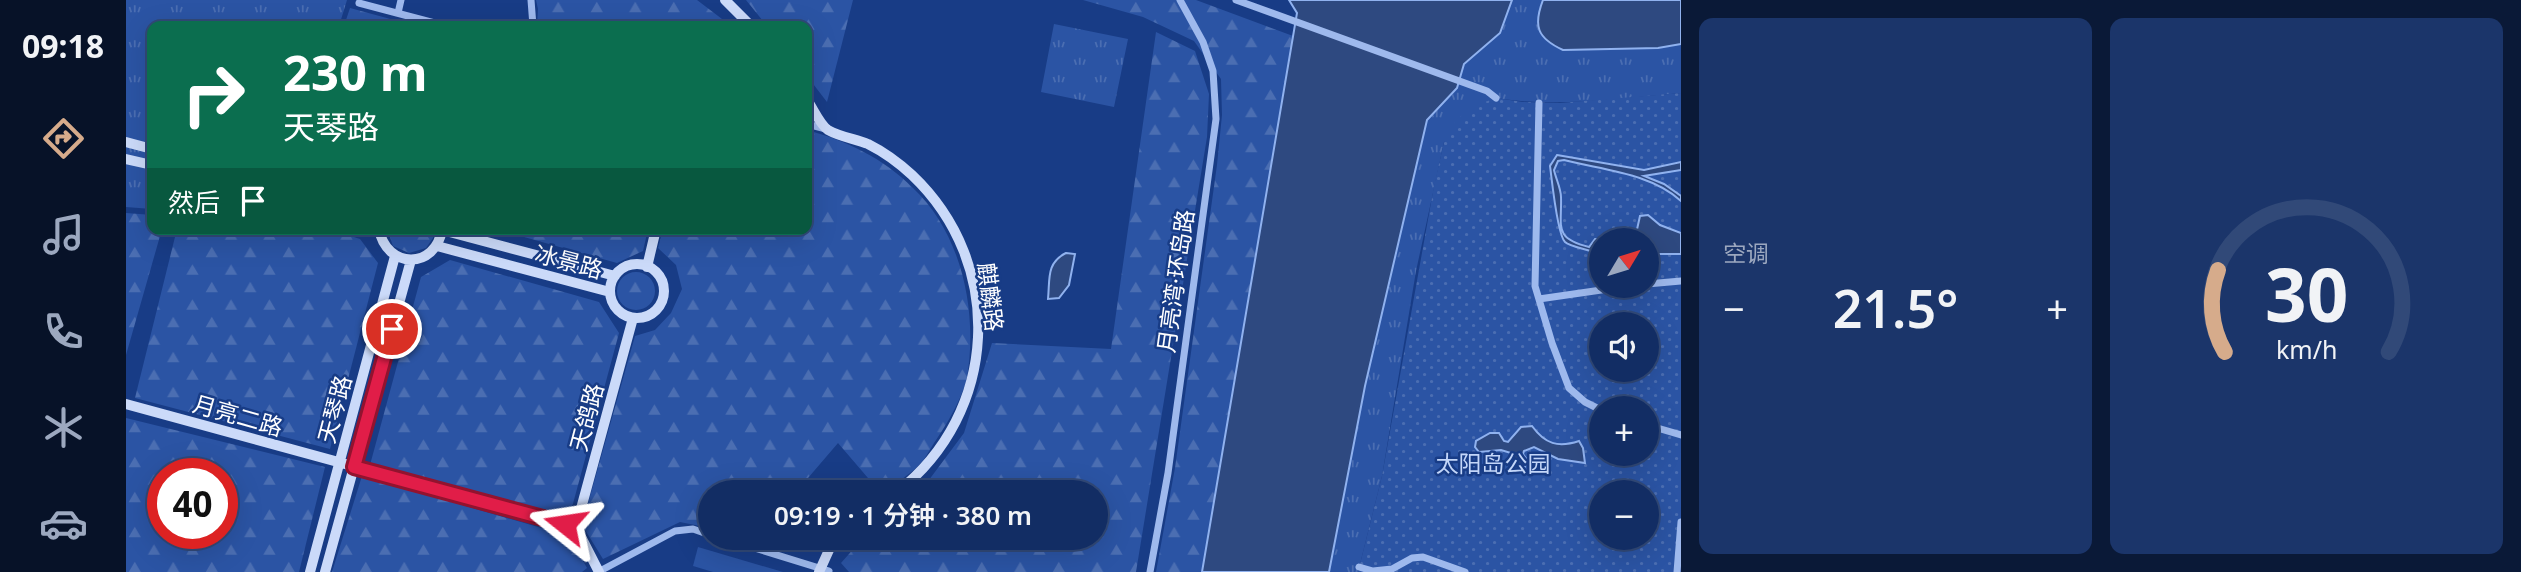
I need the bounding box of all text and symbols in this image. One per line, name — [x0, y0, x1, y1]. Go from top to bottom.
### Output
text: 09:18 — [22, 24, 104, 67]
text: 230 m — [283, 39, 428, 105]
icon: right — [168, 49, 259, 140]
text: 天琴路 — [283, 105, 379, 148]
icon: directions — [39, 114, 88, 163]
icon: arrive — [234, 182, 272, 220]
text: 然后 — [168, 184, 220, 220]
street label: 月亮湾·环岛路 — [1149, 207, 1201, 355]
icon: music — [39, 210, 88, 259]
north arrow — [1589, 228, 1659, 298]
map controls — [1589, 228, 1659, 550]
street label: 冰景路 — [532, 237, 606, 285]
text: 空调 — [1723, 237, 1769, 269]
text: 30 — [2265, 244, 2348, 343]
street label: 麒麟路 — [971, 261, 1011, 333]
text: 21.5° — [1833, 272, 1958, 343]
text: − — [1723, 282, 1745, 334]
text: + — [2046, 282, 2068, 334]
pin — [362, 299, 422, 359]
icon: phone — [39, 307, 88, 356]
icon: arrive — [373, 310, 411, 348]
button: sound — [1589, 312, 1659, 382]
text: km/h — [2276, 332, 2337, 366]
street label: 天琴路 — [310, 372, 358, 446]
street label: 天鸽路 — [562, 380, 610, 454]
street label: 月亮二路 — [189, 387, 287, 443]
button: + — [1589, 396, 1659, 466]
icon: climate — [39, 403, 88, 452]
park label: 太阳岛公园 — [1436, 447, 1551, 479]
speed limit sign: 40 — [147, 458, 238, 549]
button: − — [1589, 480, 1659, 550]
position arrow — [528, 487, 602, 561]
text: 09:19 · 1 分钟 · 380 m — [774, 497, 1032, 533]
icon: car — [39, 499, 88, 548]

